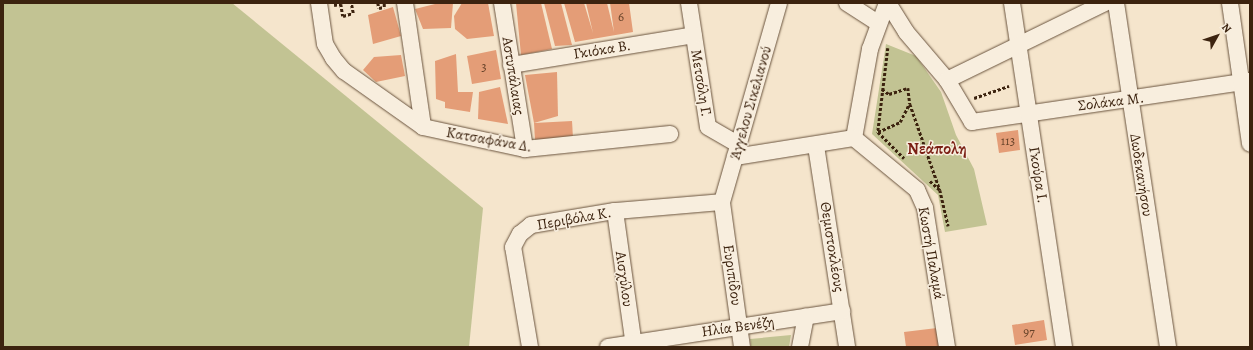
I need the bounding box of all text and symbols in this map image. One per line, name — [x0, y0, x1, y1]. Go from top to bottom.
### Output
house number: 6 — [618, 9, 624, 25]
north arrow — [1197, 16, 1237, 56]
text: N — [1218, 20, 1235, 36]
street label: Αστυπάλαιας — [498, 36, 528, 116]
street label: Γκιόκα Β. — [572, 37, 632, 63]
street label: Άγγελου Σικελιανού — [726, 44, 776, 162]
street label: Μετσόλη Γ. — [687, 48, 715, 118]
house number: 3 — [481, 59, 487, 75]
street label: Σολάκα Μ. — [1077, 89, 1145, 115]
street label: Κατσαφάνα Δ. — [445, 124, 533, 156]
street label: Δωδεκανήσου — [1126, 132, 1156, 218]
house number: 113 — [1001, 133, 1015, 149]
district label: Νεάπολη — [907, 139, 967, 159]
street label: Γκούρα Ι. — [1025, 145, 1051, 205]
street label: Θεμιστοκλέους — [816, 201, 848, 293]
street label: Περιβόλα Κ. — [535, 204, 613, 234]
street label: Κωστή Παλαμά — [914, 205, 948, 301]
street label: Ευριπίδου — [719, 243, 745, 307]
street label: Αισχύλου — [611, 250, 637, 308]
street label: Ηλία Βενέζη — [700, 313, 776, 341]
house number: 97 — [1023, 324, 1035, 340]

